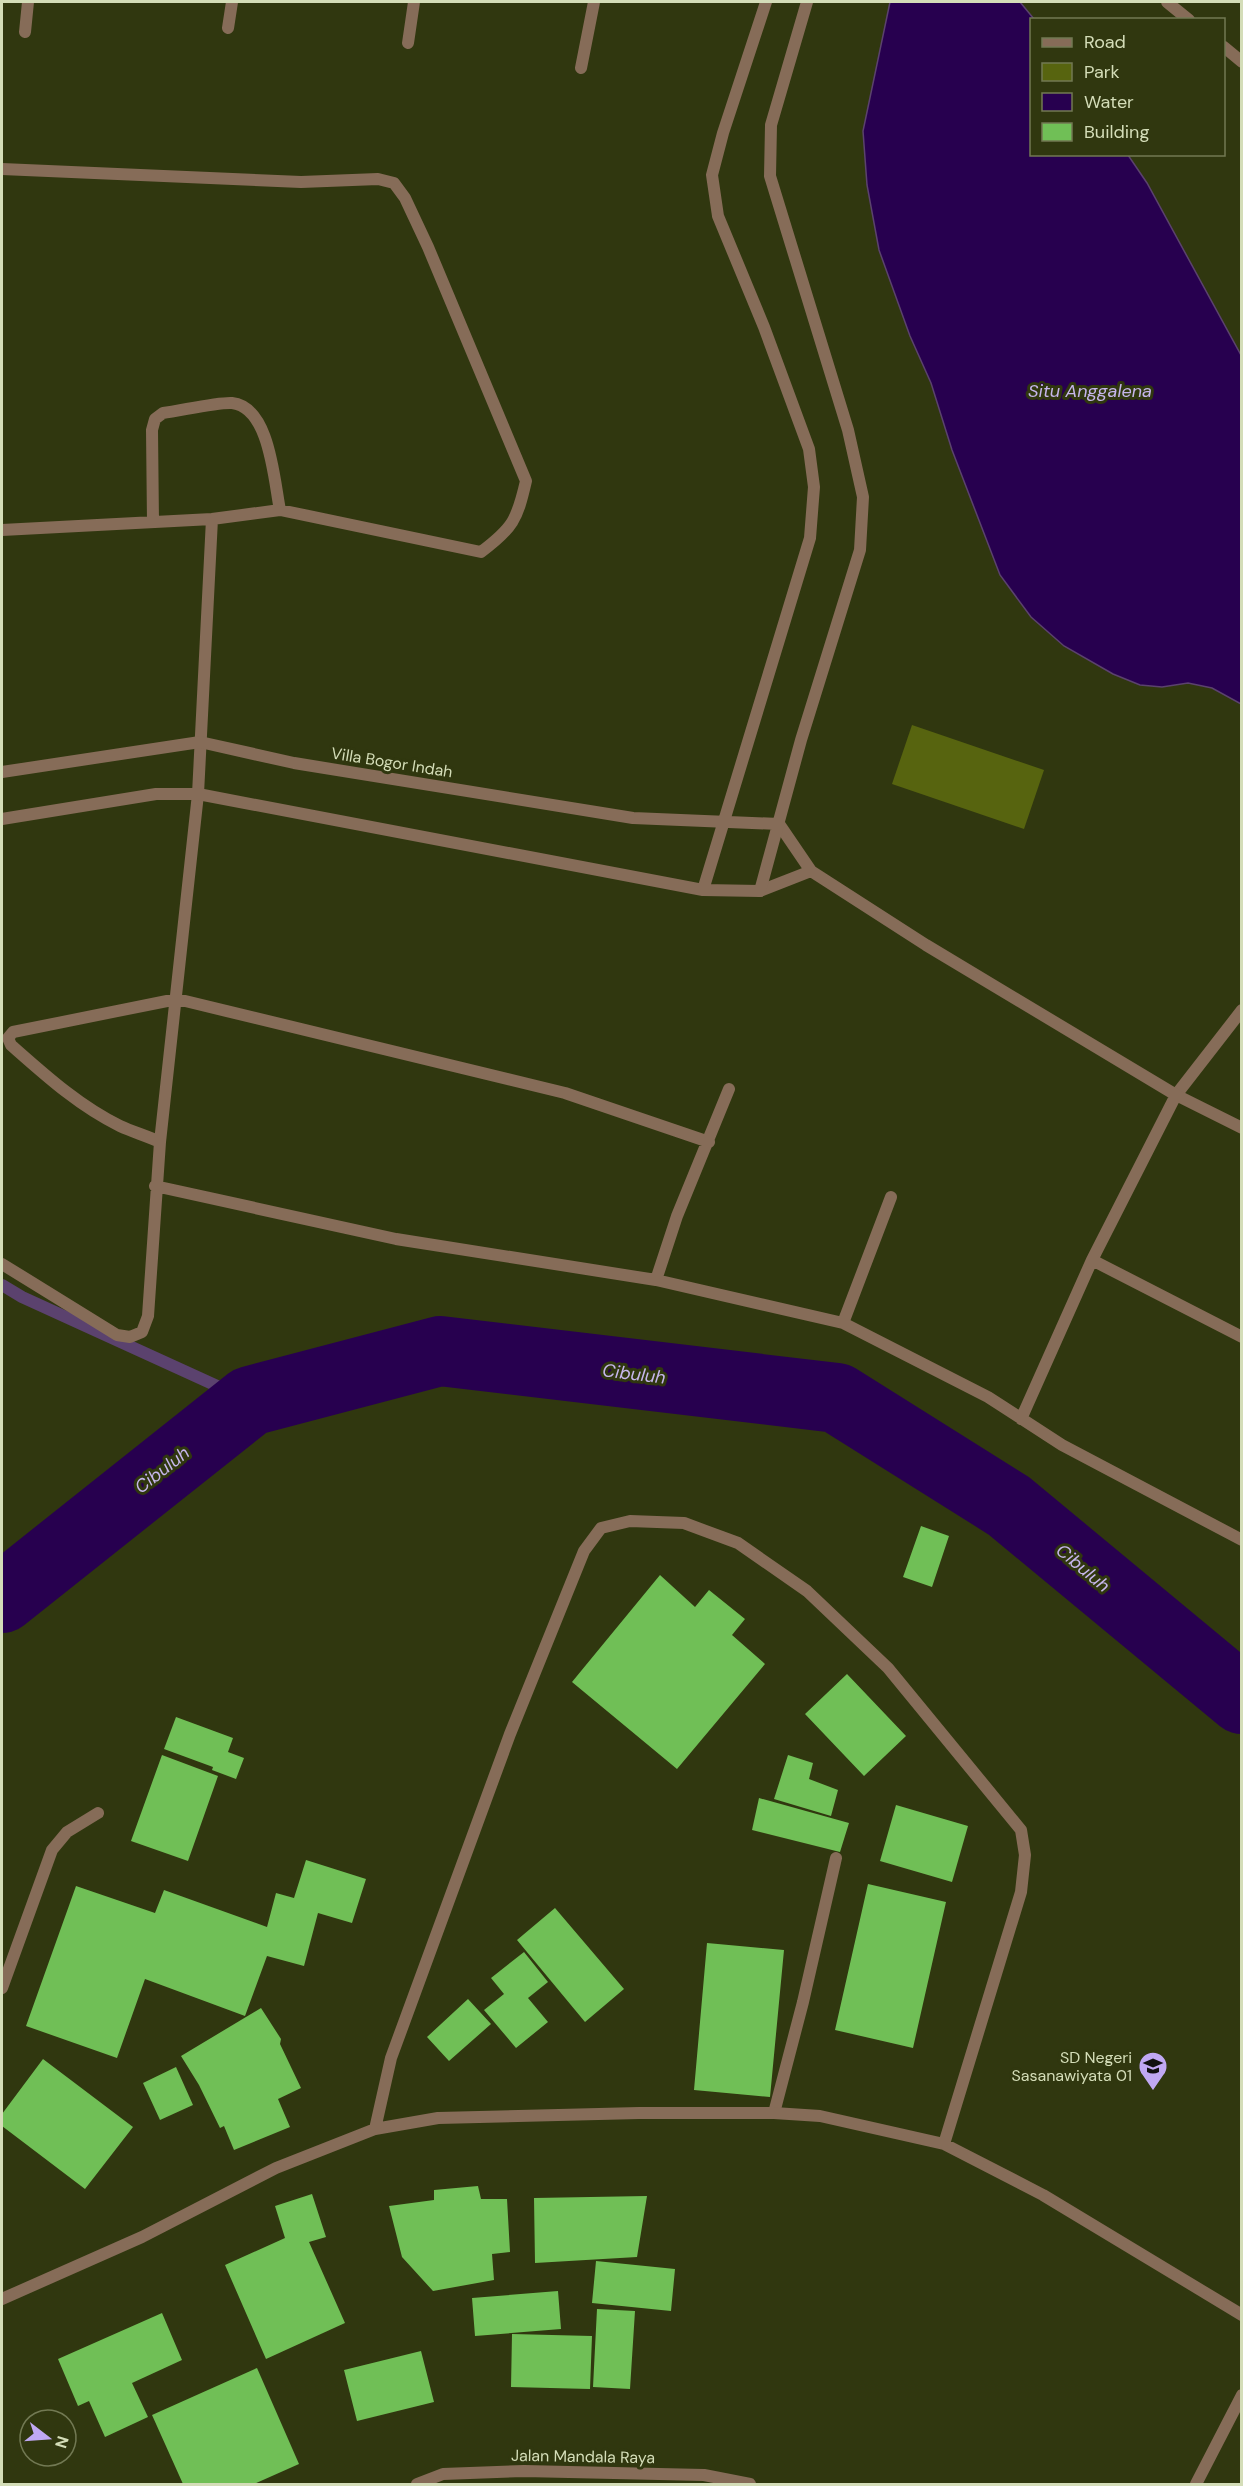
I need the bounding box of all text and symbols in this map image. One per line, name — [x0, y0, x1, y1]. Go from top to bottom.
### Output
legend — [1030, 18, 1225, 156]
text: Road — [1084, 30, 1126, 54]
text: Park — [1084, 60, 1120, 84]
text: Water — [1084, 90, 1134, 114]
text: Building — [1084, 120, 1149, 144]
water label: Situ Anggalena — [1028, 379, 1152, 403]
street label: Villa Bogor Indah — [330, 743, 454, 782]
water label: Cibuluh — [601, 1358, 667, 1390]
water label: Cibuluh — [130, 1441, 194, 1499]
water label: Cibuluh — [1051, 1538, 1115, 1598]
place label: SD Negeri Sasanawiyata 01 — [1011, 2047, 1132, 2086]
school or university icon: SD Negeri Sasanawiyata 01 — [1137, 2050, 1169, 2092]
north arrow — [18, 2408, 78, 2468]
text: N — [50, 2434, 74, 2451]
street label: Jalan Mandala Raya — [511, 2445, 655, 2468]

